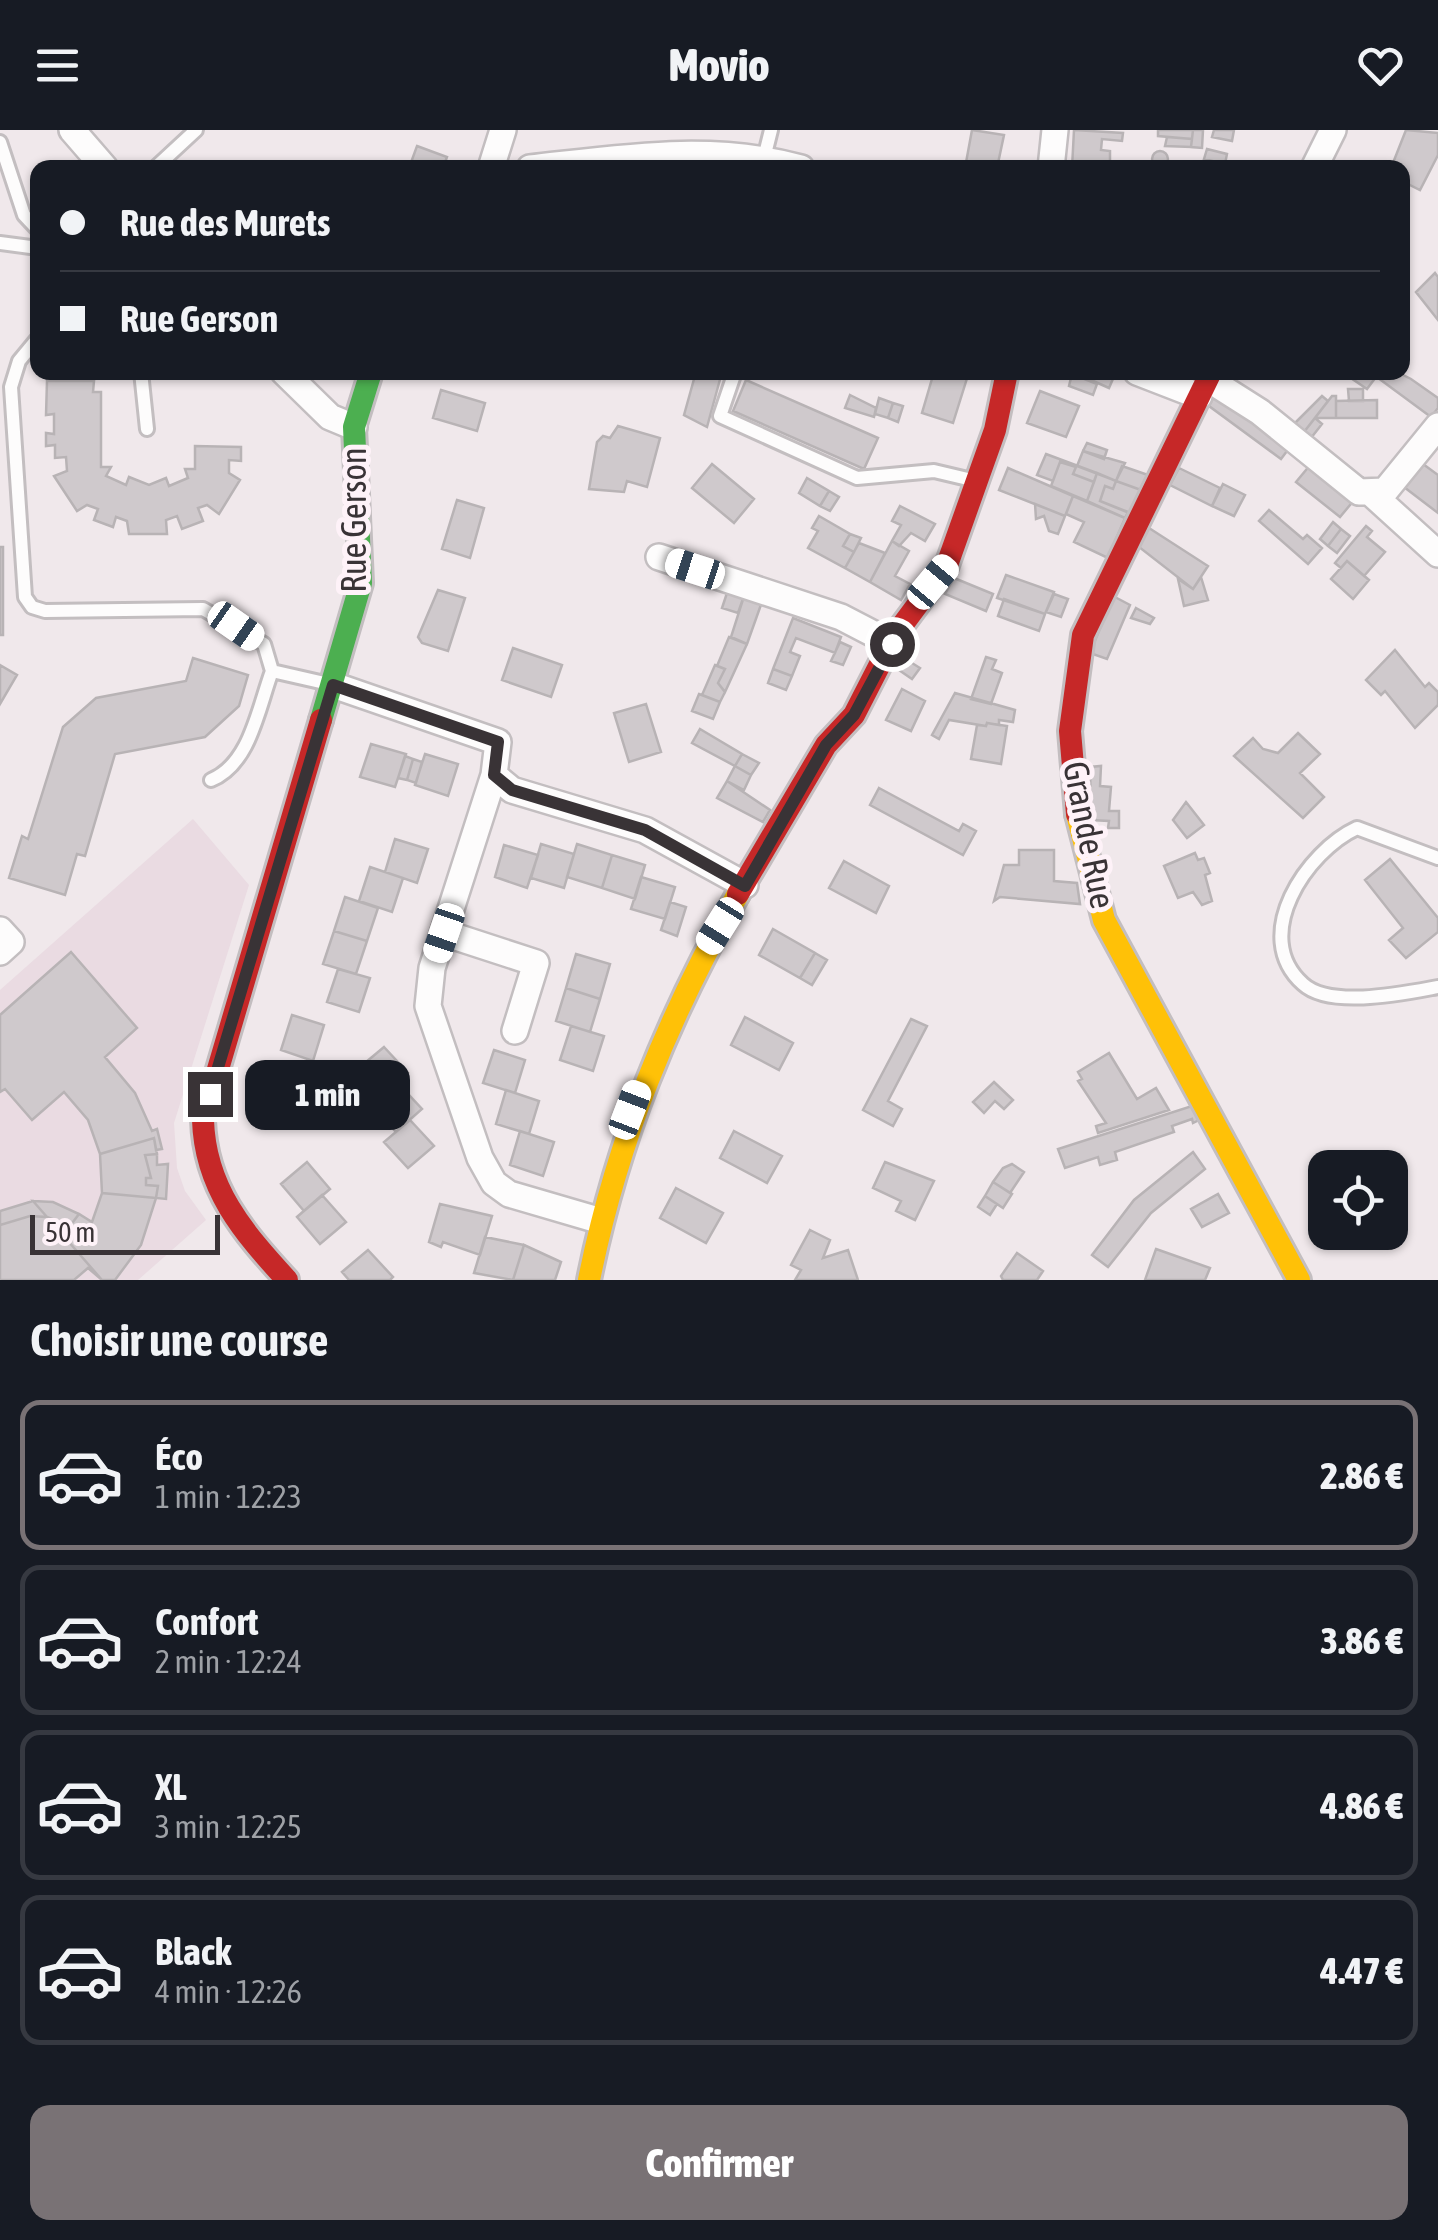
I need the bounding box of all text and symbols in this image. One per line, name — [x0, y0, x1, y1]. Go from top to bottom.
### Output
icon: menu — [30, 38, 85, 93]
icon: heart — [1353, 38, 1408, 93]
text: Movio — [669, 39, 769, 91]
text: Rue des Murets — [120, 201, 330, 244]
text: Rue Gerson — [120, 297, 278, 340]
street label: Rue Gerson — [333, 447, 373, 593]
car — [662, 545, 728, 593]
car — [902, 549, 964, 615]
car — [203, 597, 269, 655]
route start — [870, 622, 915, 667]
street label: Grande Rue — [1056, 758, 1124, 912]
car — [691, 893, 749, 959]
car — [420, 900, 468, 966]
callout: 1 min — [245, 1059, 410, 1129]
route end — [188, 1072, 233, 1117]
text: 1 min — [295, 1076, 360, 1113]
car — [605, 1077, 655, 1143]
map controls — [1308, 1150, 1408, 1250]
button: locate — [1308, 1150, 1408, 1250]
scale bar — [30, 1210, 220, 1254]
text: 50 m — [45, 1216, 95, 1248]
text: Choisir une course — [30, 1314, 329, 1366]
icon: car — [35, 1430, 125, 1520]
text: Éco — [155, 1435, 203, 1478]
text: 2.86 € — [1320, 1454, 1403, 1497]
text: 1 min · 12:23 — [155, 1478, 302, 1515]
icon: car — [35, 1595, 125, 1685]
text: Confort — [155, 1600, 259, 1643]
text: 3.86 € — [1320, 1619, 1403, 1662]
text: 2 min · 12:24 — [155, 1643, 302, 1680]
icon: car — [35, 1760, 125, 1850]
text: XL — [155, 1765, 187, 1808]
text: 4.86 € — [1320, 1784, 1403, 1827]
text: 3 min · 12:25 — [155, 1808, 302, 1845]
icon: car — [35, 1925, 125, 2015]
text: Black — [155, 1930, 232, 1973]
text: 4.47 € — [1320, 1949, 1403, 1992]
text: 4 min · 12:26 — [155, 1973, 302, 2010]
button: Confirmer — [30, 2105, 1408, 2220]

